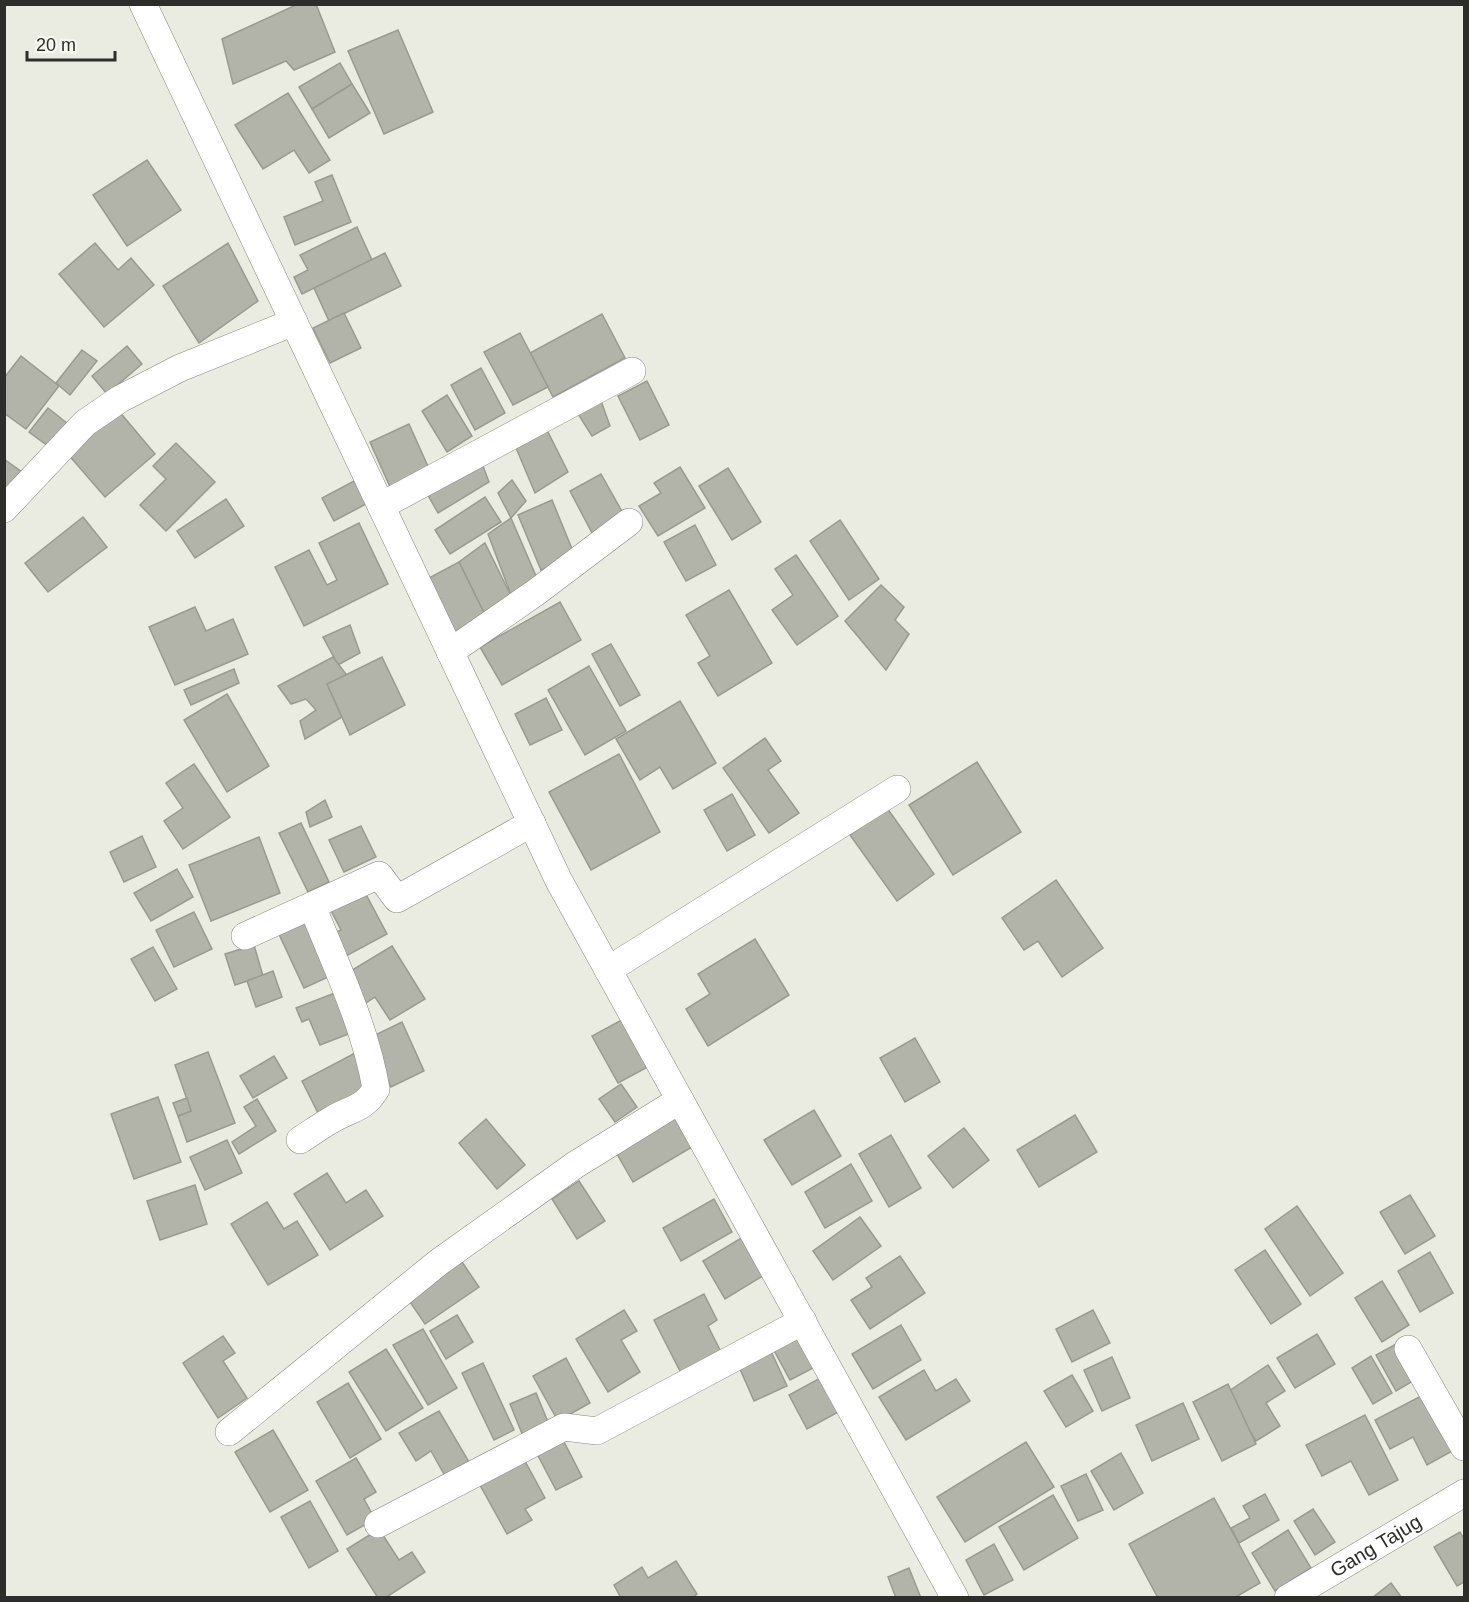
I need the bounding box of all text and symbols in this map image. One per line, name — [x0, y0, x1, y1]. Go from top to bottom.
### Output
scale bar — [27, 24, 116, 62]
text: 20 m — [36, 35, 76, 55]
street label: Gang Tajug — [1326, 1510, 1425, 1581]

